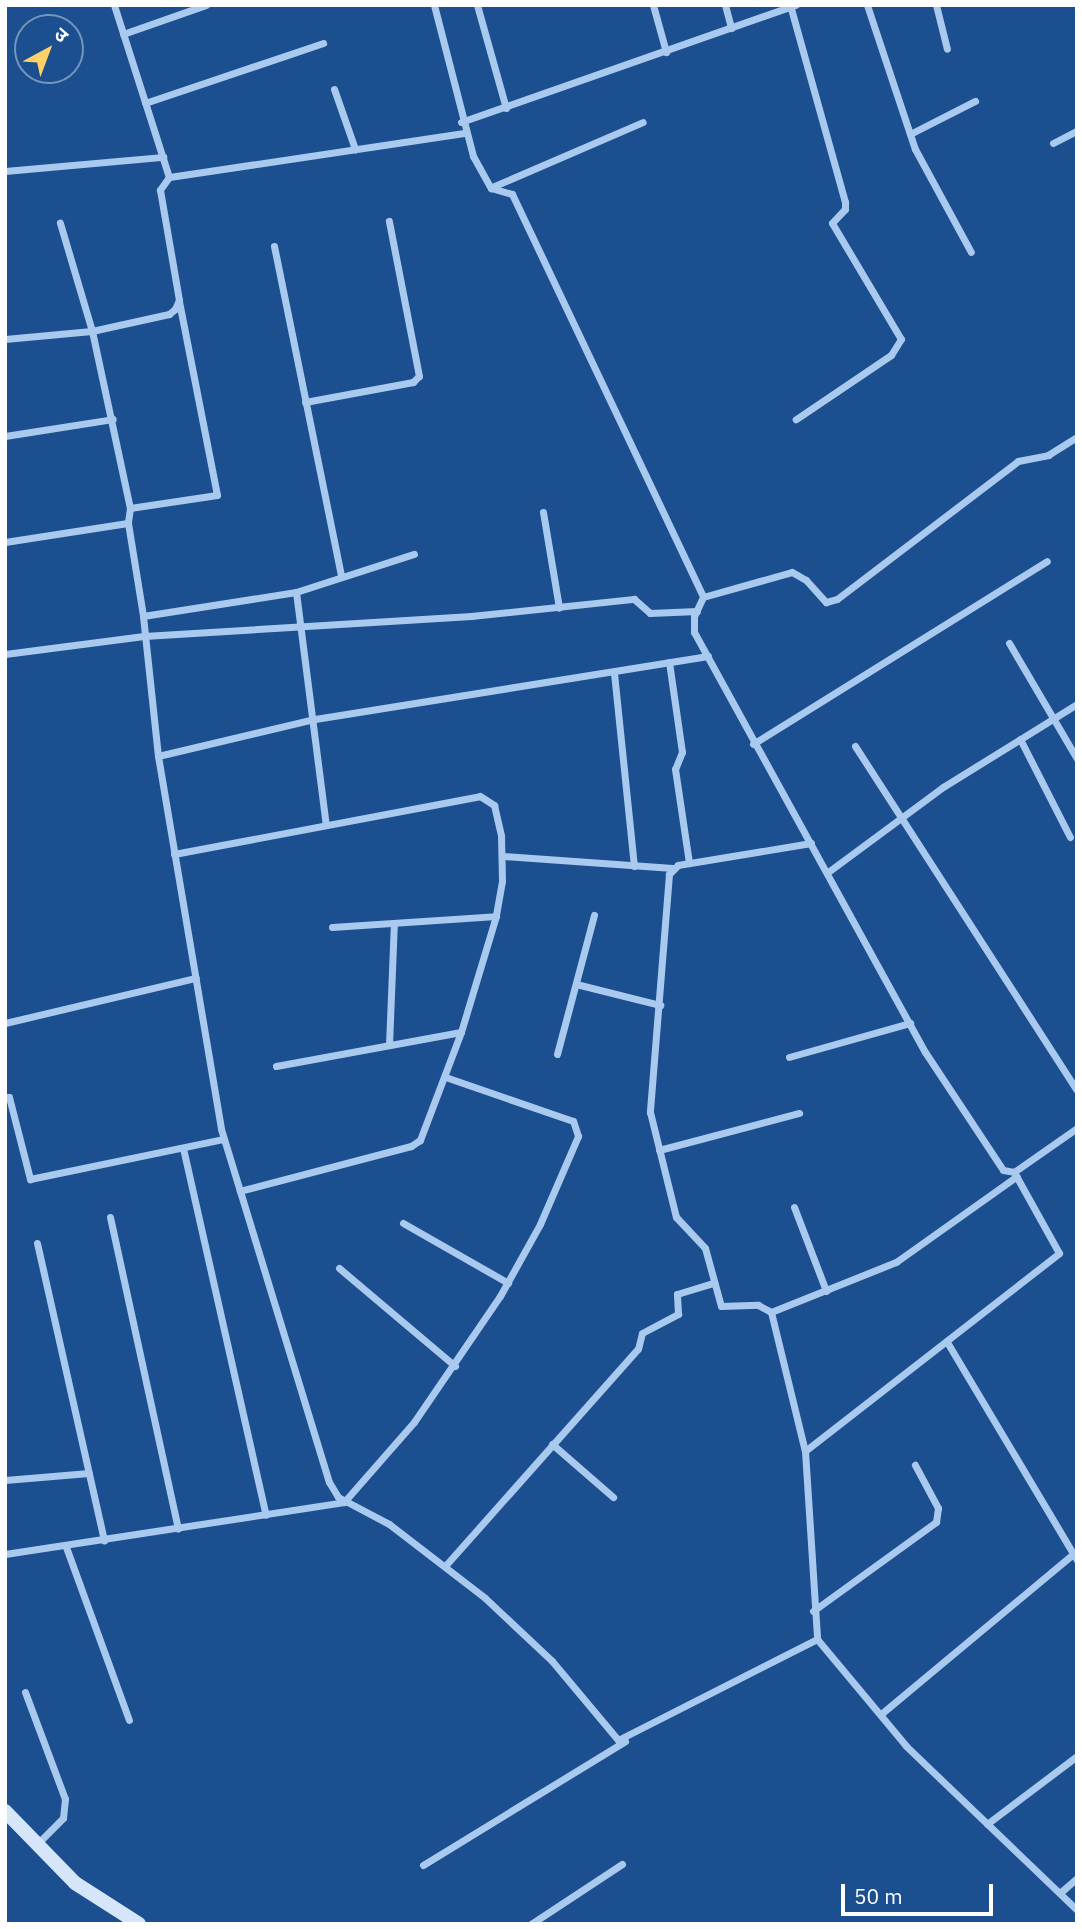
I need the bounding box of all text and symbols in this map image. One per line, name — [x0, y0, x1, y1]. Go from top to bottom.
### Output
north arrow — [14, 14, 84, 84]
text: उ — [49, 22, 74, 47]
scale bar — [844, 1870, 996, 1914]
text: 50 m — [854, 1882, 903, 1910]

